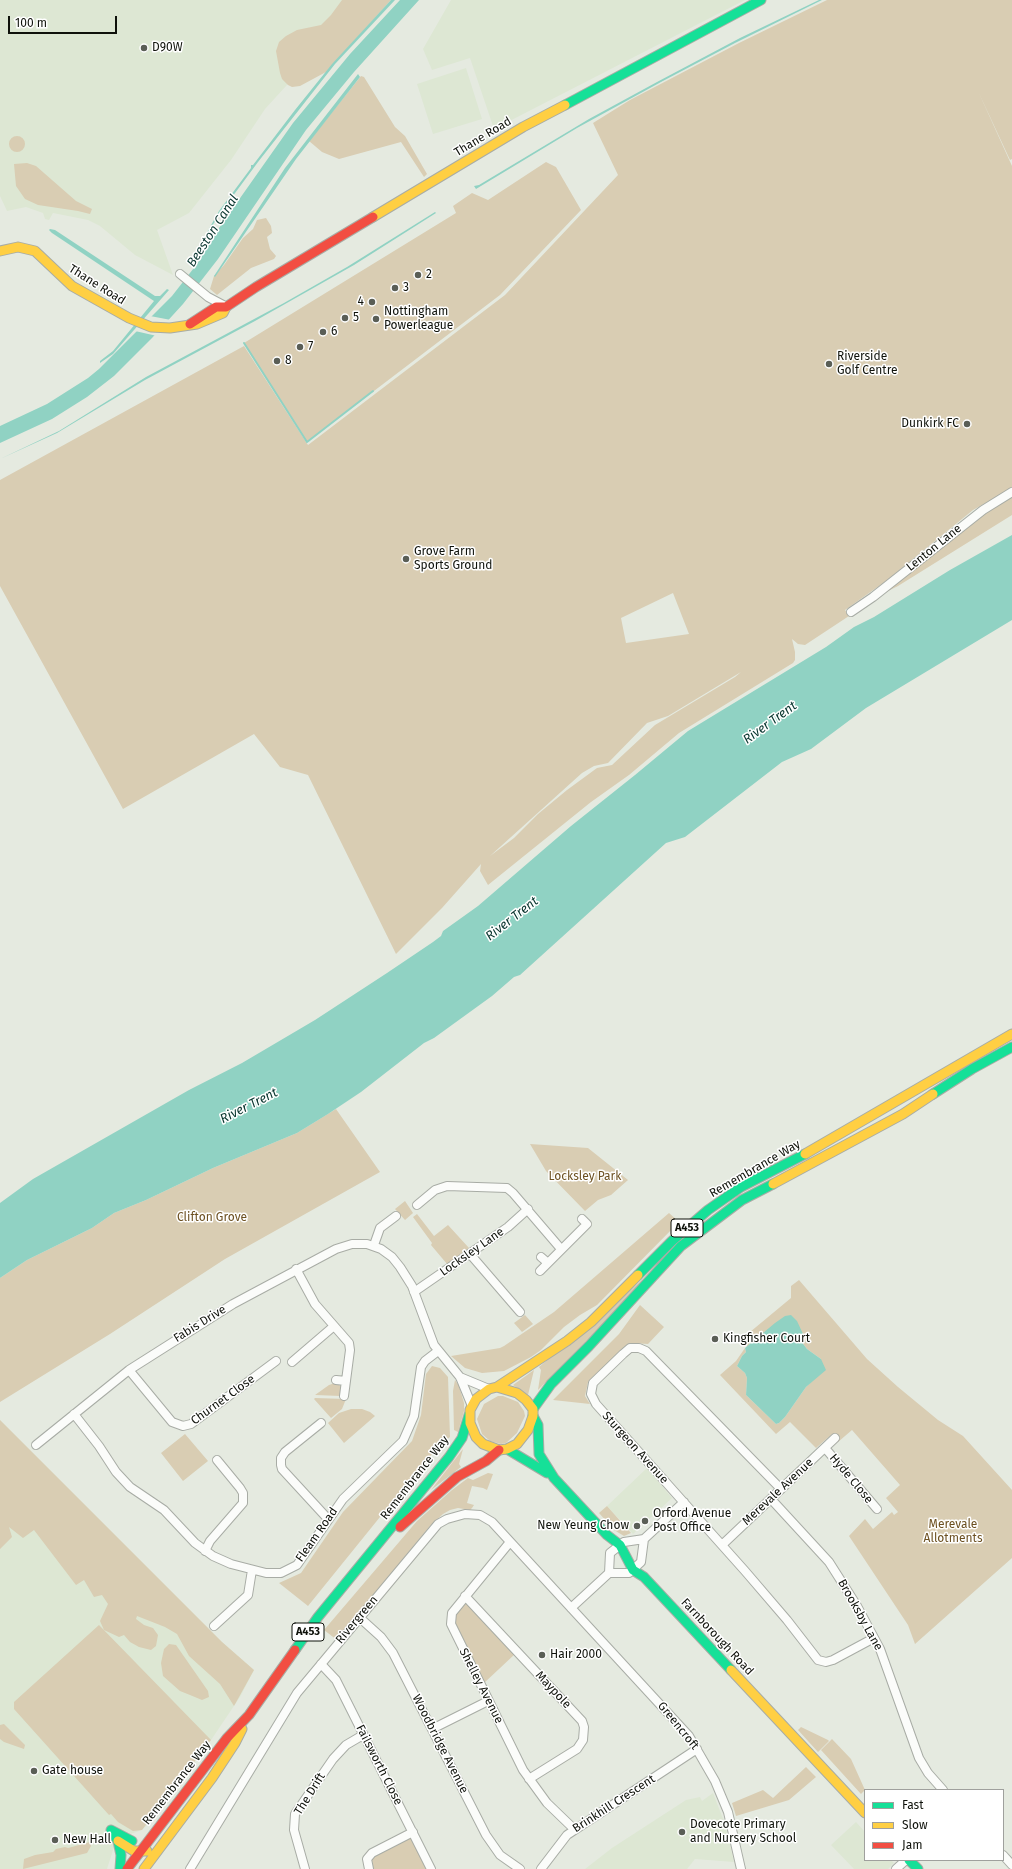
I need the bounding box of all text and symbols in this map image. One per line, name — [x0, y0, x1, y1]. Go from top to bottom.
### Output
scale bar — [10, 8, 119, 34]
text: 100 m — [15, 16, 47, 30]
place label: D90W — [152, 41, 183, 55]
marker: D90W — [139, 43, 149, 53]
street label: Thane Road — [452, 114, 514, 160]
water label: Beeston Canal — [184, 192, 242, 270]
street label: Thane Road — [66, 262, 128, 308]
place label: 2 — [426, 268, 432, 282]
marker: 2 — [413, 270, 423, 280]
place label: 3 — [403, 281, 409, 295]
marker: 3 — [390, 283, 400, 293]
place label: 4 — [358, 295, 364, 309]
marker: 4 — [367, 297, 377, 307]
place label: Nottingham Powerleague — [384, 305, 453, 333]
place label: 5 — [353, 311, 359, 325]
marker: 5 — [340, 313, 350, 323]
marker: Nottingham Powerleague — [371, 314, 381, 324]
place label: 6 — [331, 325, 337, 339]
marker: 6 — [318, 327, 328, 337]
place label: 7 — [308, 340, 313, 354]
marker: 7 — [295, 342, 305, 352]
place label: Riverside Golf Centre — [837, 350, 897, 378]
place label: 8 — [285, 354, 292, 368]
marker: 8 — [272, 356, 282, 366]
marker: Riverside Golf Centre — [824, 359, 834, 369]
place label: Dunkirk FC — [901, 417, 959, 431]
marker: Dunkirk FC — [962, 419, 972, 429]
street label: Lenton Lane — [904, 521, 964, 575]
place label: Grove Farm Sports Ground — [414, 545, 492, 573]
marker: Grove Farm Sports Ground — [401, 554, 411, 564]
water label: River Trent — [740, 698, 800, 748]
water label: River Trent — [483, 894, 541, 944]
water label: River Trent — [218, 1085, 280, 1127]
street label: Remembrance Way — [707, 1137, 803, 1201]
park label: Locksley Park — [549, 1170, 621, 1184]
park label: Clifton Grove — [177, 1211, 247, 1225]
road number: A453 — [671, 1219, 703, 1237]
street label: Locksley Lane — [437, 1225, 507, 1279]
street label: Fabis Drive — [171, 1302, 229, 1346]
place label: Kingfisher Court — [723, 1332, 810, 1346]
marker: Kingfisher Court — [710, 1334, 720, 1344]
street label: Churnet Close — [188, 1372, 258, 1428]
street label: Sturgeon Avenue — [599, 1409, 671, 1487]
street label: Remembrance Way — [378, 1433, 452, 1523]
street label: Hyde Close — [826, 1451, 876, 1507]
street label: Merevale Avenue — [740, 1455, 816, 1529]
street label: Fleam Road — [293, 1505, 341, 1565]
place label: Orford Avenue Post Office — [653, 1507, 731, 1535]
marker: Orford Avenue Post Office — [640, 1516, 650, 1526]
park label: Merevale Allotments — [924, 1518, 982, 1546]
place label: New Yeung Chow — [537, 1519, 629, 1533]
marker: New Yeung Chow — [632, 1521, 642, 1531]
street label: Brooksby Lane — [834, 1577, 886, 1653]
street label: Rivergreen — [333, 1593, 381, 1647]
street label: Farnborough Road — [678, 1596, 756, 1678]
road number: A453 — [292, 1623, 324, 1641]
street label: Shelley Avenue — [456, 1646, 506, 1726]
place label: Hair 2000 — [550, 1648, 602, 1662]
marker: Hair 2000 — [537, 1650, 547, 1660]
street label: Maypole — [532, 1668, 574, 1712]
street label: Woodbridge Avenue — [409, 1692, 471, 1796]
street label: Greencroft — [654, 1699, 702, 1753]
street label: Failsworth Close — [353, 1722, 405, 1808]
street label: Remembrance Way — [140, 1738, 214, 1828]
place label: Gate house — [42, 1764, 103, 1778]
marker: Gate house — [29, 1766, 39, 1776]
street label: The Drift — [291, 1770, 329, 1818]
street label: Brinkhill Crescent — [570, 1772, 658, 1836]
legend — [864, 1789, 1004, 1861]
text: Fast — [902, 1798, 924, 1812]
place label: Dovecote Primary and Nursery School — [690, 1818, 796, 1846]
text: Slow — [902, 1818, 928, 1832]
marker: Dovecote Primary and Nursery School — [677, 1827, 687, 1837]
place label: New Hall — [63, 1833, 111, 1847]
marker: New Hall — [50, 1835, 60, 1845]
text: Jam — [902, 1838, 922, 1852]

